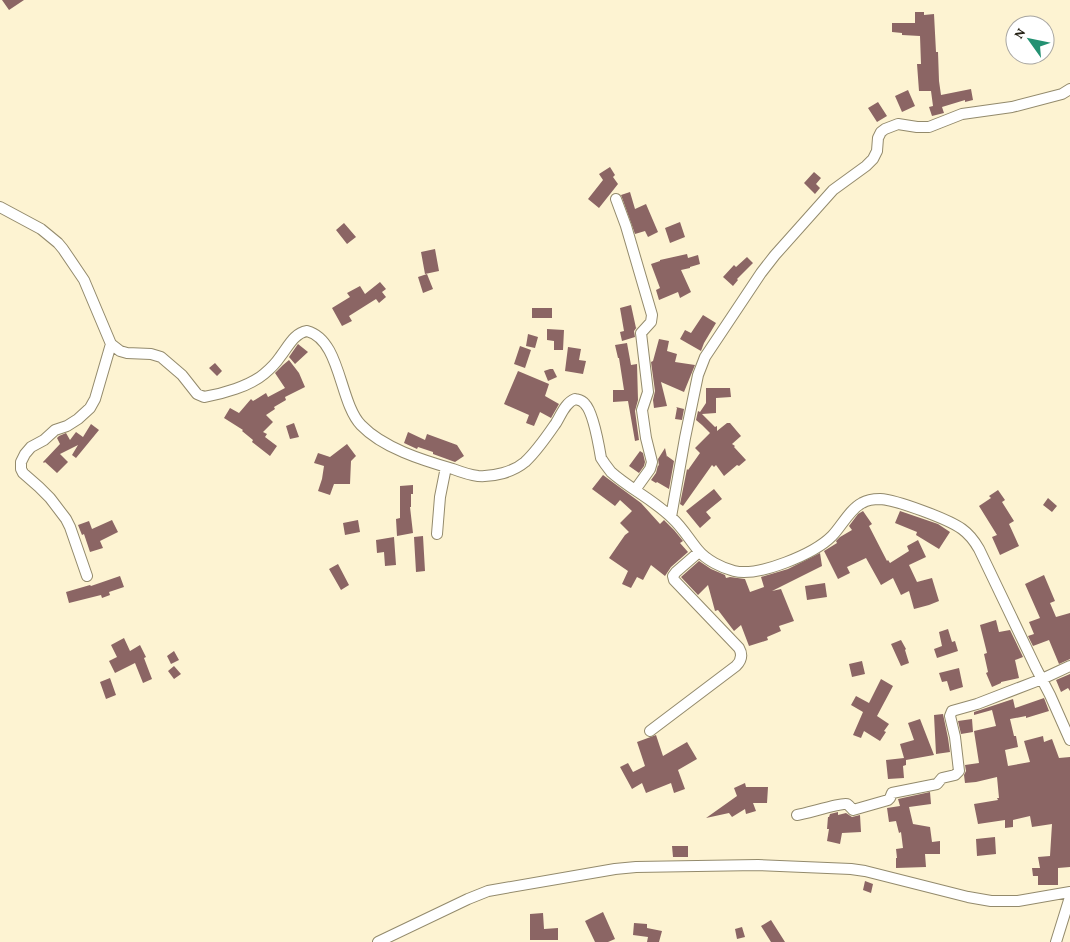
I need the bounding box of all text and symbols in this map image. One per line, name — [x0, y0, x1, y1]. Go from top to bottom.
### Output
north arrow — [1005, 15, 1055, 65]
text: N — [1010, 24, 1029, 41]

